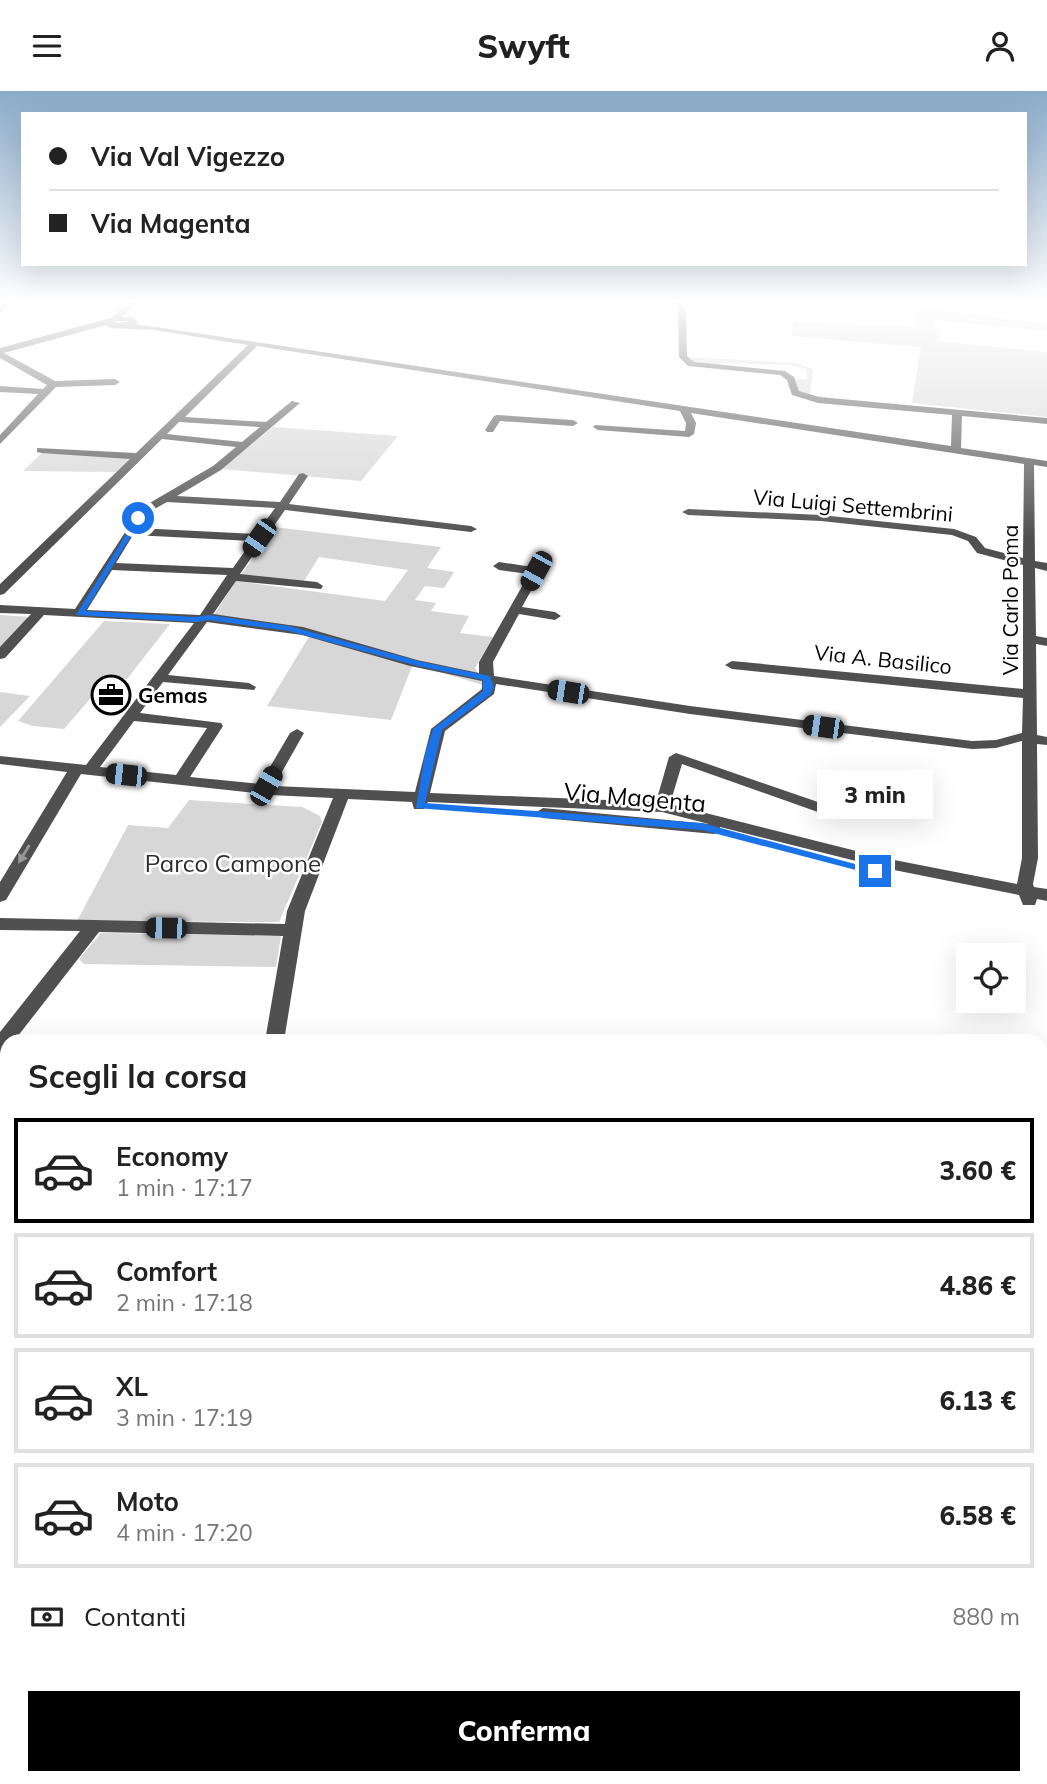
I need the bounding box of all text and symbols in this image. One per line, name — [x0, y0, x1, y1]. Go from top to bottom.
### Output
text: Swyft — [477, 26, 570, 66]
icon: menu — [28, 27, 66, 65]
icon: person — [981, 27, 1019, 65]
text: Via Val Vigezzo — [91, 140, 285, 173]
text: Via Magenta — [91, 207, 251, 240]
street label: Via Luigi Settembrini — [752, 483, 954, 527]
route start — [122, 502, 154, 534]
car — [239, 515, 280, 561]
street label: Via Carlo Poma — [997, 525, 1023, 675]
car — [517, 548, 556, 594]
street label: Via A. Basilico — [813, 639, 953, 679]
office icon: Gemas — [90, 674, 132, 716]
car — [546, 678, 591, 706]
place label: Gemas — [138, 682, 207, 708]
car — [801, 714, 846, 740]
car — [105, 762, 148, 788]
car — [247, 763, 286, 809]
callout: 3 min — [817, 769, 933, 819]
street label: Via Magenta — [563, 776, 707, 818]
text: 3 min — [844, 780, 906, 809]
one-way arrow — [18, 845, 31, 864]
park label: Parco Campone — [145, 848, 321, 878]
route end — [859, 855, 891, 887]
car — [145, 917, 188, 939]
map controls — [956, 943, 1026, 1013]
button: locate — [956, 943, 1026, 1013]
text: Scegli la corsa — [28, 1056, 247, 1096]
icon: car — [32, 1139, 95, 1202]
text: Economy — [116, 1140, 228, 1173]
text: 3.60 € — [940, 1154, 1016, 1187]
text: 1 min · 17:17 — [116, 1173, 253, 1202]
icon: car — [32, 1254, 95, 1317]
text: Comfort — [116, 1255, 217, 1288]
text: 4.86 € — [940, 1269, 1016, 1302]
text: 2 min · 17:18 — [116, 1288, 253, 1317]
icon: car — [32, 1369, 95, 1432]
text: XL — [116, 1370, 148, 1403]
text: 6.13 € — [940, 1384, 1016, 1417]
text: 3 min · 17:19 — [116, 1403, 253, 1432]
icon: car — [32, 1484, 95, 1547]
text: Moto — [116, 1485, 179, 1518]
text: 6.58 € — [940, 1499, 1016, 1532]
text: 4 min · 17:20 — [116, 1518, 253, 1547]
icon: cash — [28, 1598, 66, 1636]
text: Contanti — [84, 1600, 186, 1633]
text: 880 m — [952, 1602, 1020, 1631]
button: Conferma — [28, 1691, 1020, 1771]

